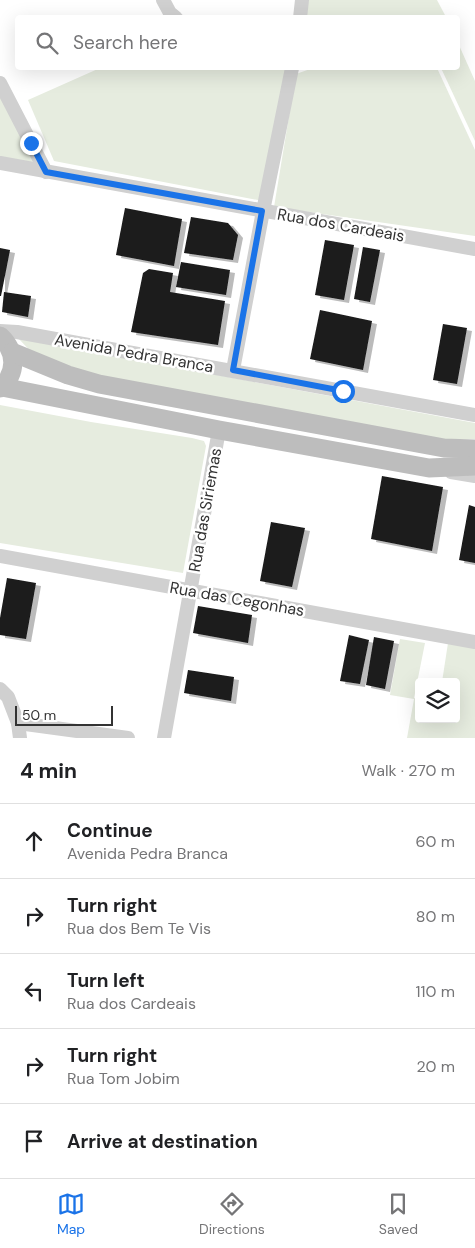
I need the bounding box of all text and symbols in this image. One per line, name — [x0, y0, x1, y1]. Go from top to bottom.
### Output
search box — [15, 15, 460, 70]
icon: search — [33, 29, 61, 57]
text: Search here — [73, 30, 178, 55]
route end — [20, 132, 43, 155]
street label: Rua dos Cardeais — [276, 203, 406, 247]
street label: Avenida Pedra Branca — [53, 329, 215, 377]
route start — [332, 380, 355, 403]
street label: Rua das Siriemas — [184, 446, 226, 574]
street label: Rua das Cegonhas — [168, 577, 306, 621]
map controls — [415, 678, 460, 723]
button: layers — [415, 678, 460, 723]
scale bar — [15, 703, 112, 726]
text: 50 m — [22, 706, 56, 724]
text: 4 min — [20, 757, 77, 785]
text: Walk · 270 m — [362, 760, 455, 781]
text: Continue — [67, 818, 153, 843]
icon: ahead — [20, 827, 48, 855]
text: 60 m — [415, 831, 455, 852]
text: Avenida Pedra Branca — [67, 843, 228, 864]
text: Turn right — [67, 893, 157, 918]
icon: right — [20, 902, 48, 930]
text: 80 m — [416, 906, 455, 927]
text: Rua dos Bem Te Vis — [67, 918, 211, 939]
text: Turn left — [67, 968, 145, 993]
icon: left — [20, 977, 48, 1005]
text: 110 m — [416, 981, 455, 1002]
text: Rua dos Cardeais — [67, 993, 196, 1014]
text: Turn right — [67, 1043, 157, 1068]
icon: right — [20, 1052, 48, 1080]
text: 20 m — [416, 1056, 455, 1077]
text: Rua Tom Jobim — [67, 1068, 180, 1089]
icon: arrive — [20, 1127, 48, 1155]
text: Arrive at destination — [67, 1129, 258, 1154]
tab: Map — [57, 1190, 85, 1238]
tab: Directions — [199, 1190, 265, 1238]
tab: Saved — [379, 1190, 418, 1238]

